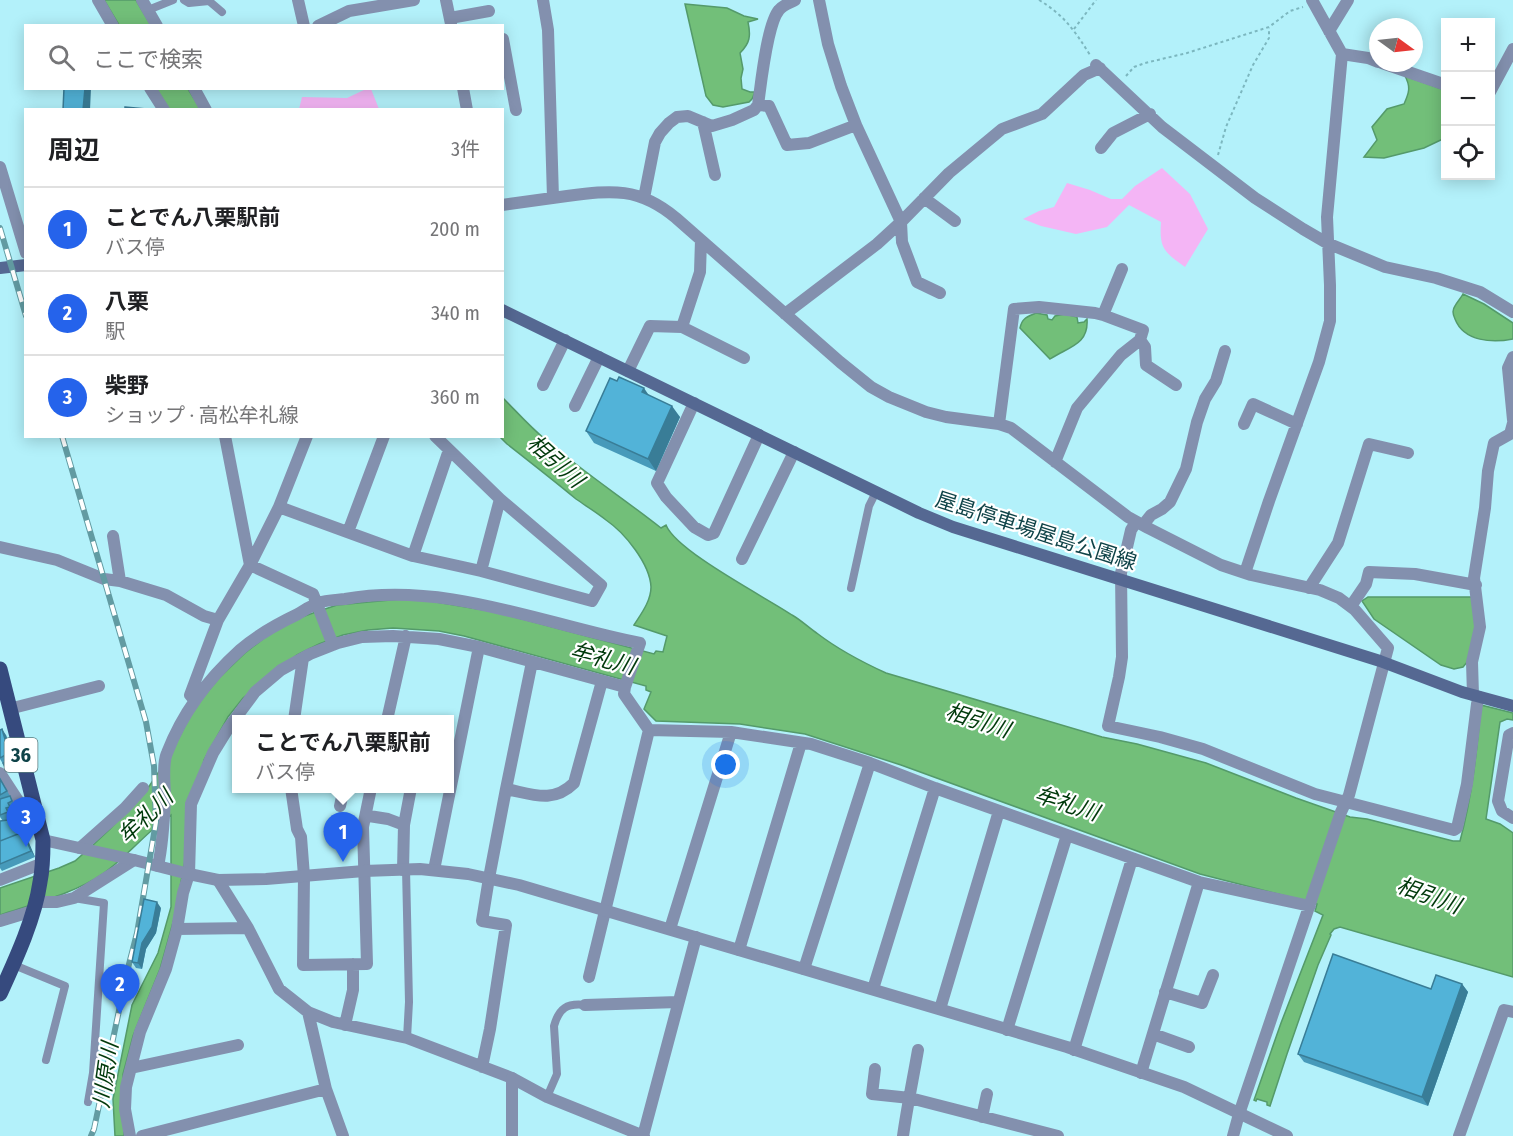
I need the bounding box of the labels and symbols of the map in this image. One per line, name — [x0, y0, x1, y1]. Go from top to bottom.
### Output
north arrow — [1369, 18, 1423, 72]
water label: 相引川 — [522, 429, 591, 495]
street label: 屋島停車場屋島公園線 — [932, 486, 1140, 576]
water label: 牟礼川 — [567, 637, 640, 681]
water label: 相引川 — [942, 697, 1015, 744]
road number: 36 — [4, 738, 38, 772]
your location — [711, 750, 740, 779]
water label: 牟礼川 — [1031, 780, 1104, 827]
water label: 牟礼川 — [112, 782, 180, 849]
pin: 3 — [6, 798, 46, 847]
pin: 1 — [324, 812, 362, 862]
water label: 相引川 — [1393, 871, 1466, 920]
pin: 2 — [100, 964, 140, 1014]
water label: 川原川 — [88, 1039, 124, 1110]

